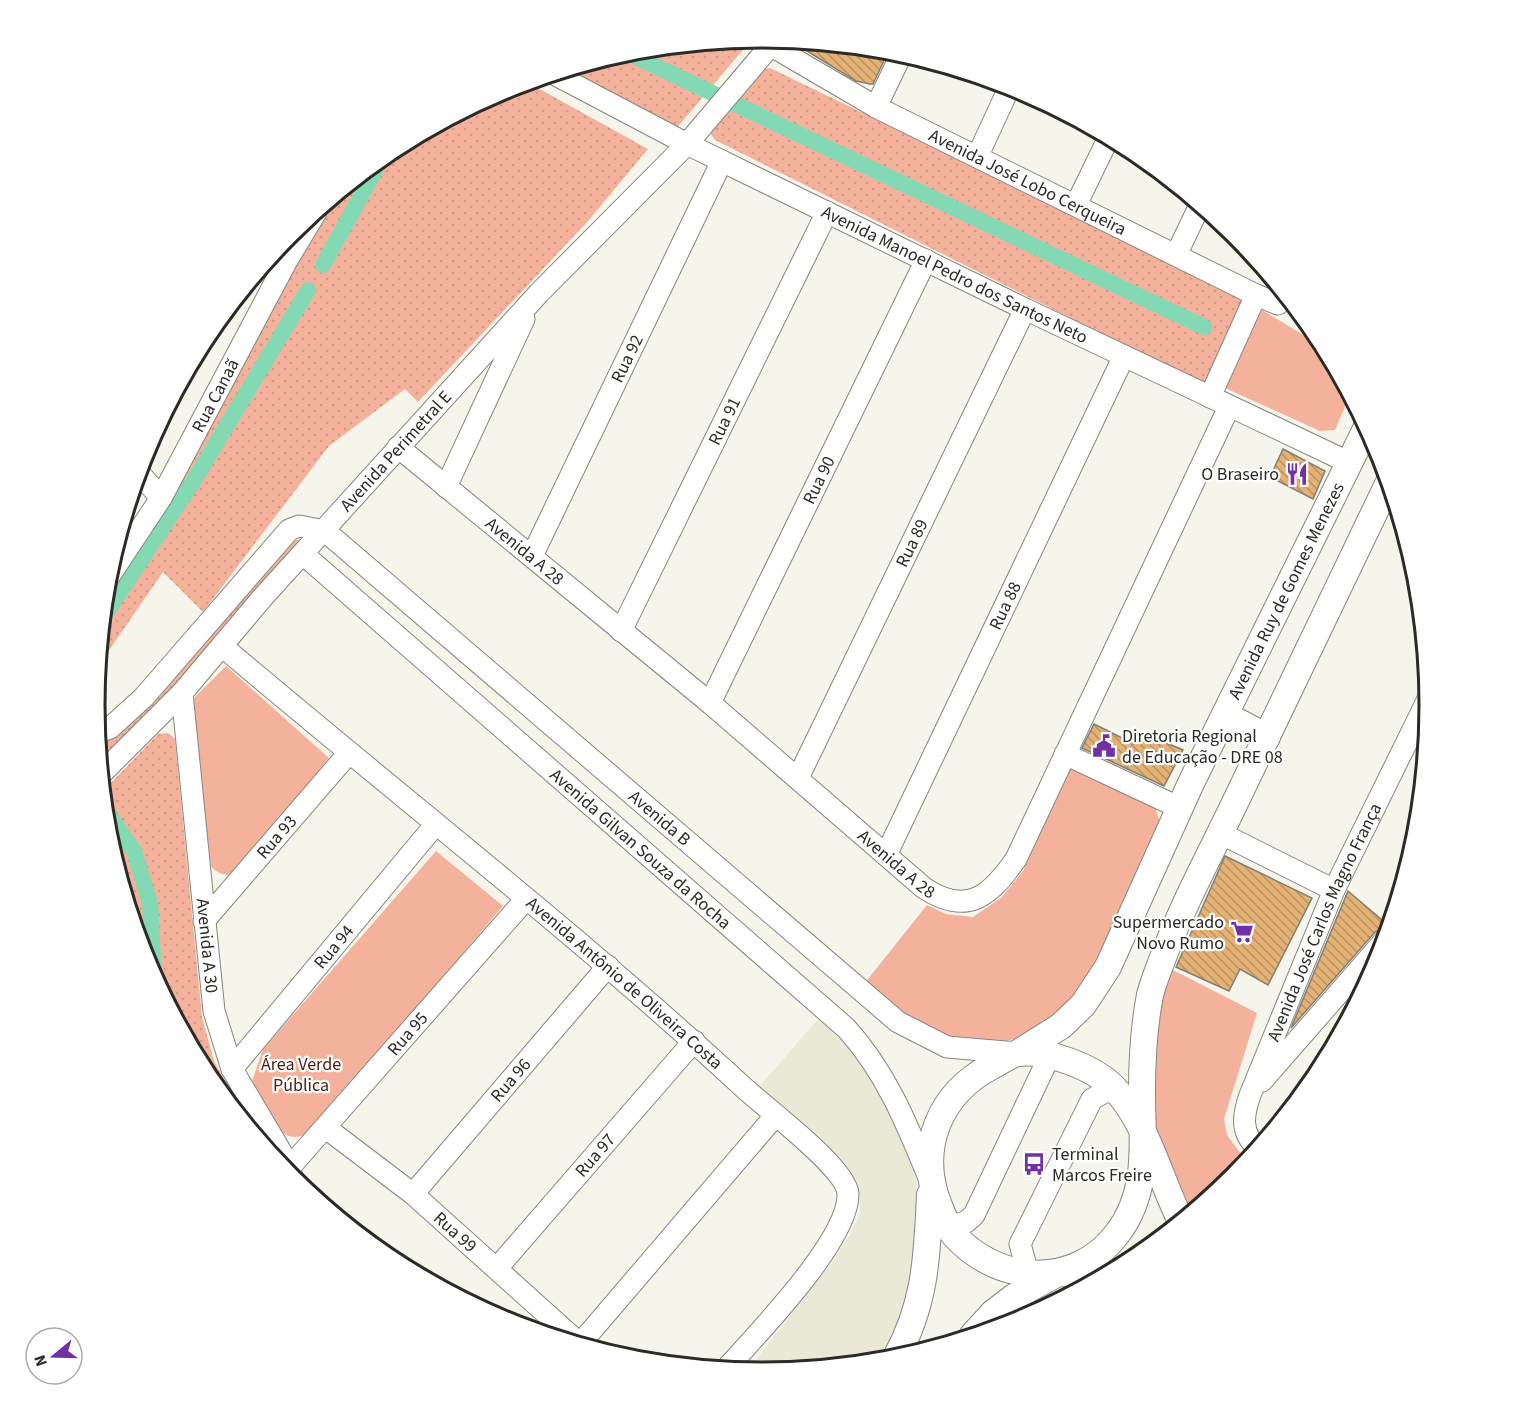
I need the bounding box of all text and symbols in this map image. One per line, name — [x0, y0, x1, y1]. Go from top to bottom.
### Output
street label: Avenida José Lobo Cerqueira — [924, 123, 1130, 242]
street label: Avenida Manoel Pedro dos Santos Neto — [817, 200, 1092, 350]
street label: Rua 92 — [605, 331, 650, 387]
street label: Rua Canaã — [186, 354, 246, 437]
street label: Avenida Perimetral E — [334, 385, 458, 517]
street label: Rua 91 — [702, 393, 747, 449]
street label: Rua 90 — [797, 452, 841, 509]
restaurant icon: O Braseiro — [1284, 461, 1310, 487]
place label: O Braseiro — [1201, 462, 1279, 487]
street label: Avenida Ruy de Gomes Menezes — [1222, 478, 1351, 704]
street label: Avenida A 28 — [480, 512, 569, 591]
street label: Rua 89 — [890, 515, 934, 572]
street label: Rua 88 — [983, 578, 1028, 634]
place label: Diretoria Regional de Educação - DRE 08 — [1122, 724, 1283, 770]
public building icon: Diretoria Regional de Educação - DRE 08 — [1091, 733, 1117, 759]
street label: Avenida Gilvan Souza da Rocha — [544, 763, 736, 935]
street label: Avenida B — [623, 785, 696, 852]
street label: Avenida José Carlos Magno França — [1261, 799, 1388, 1045]
street label: Rua 93 — [251, 810, 303, 865]
street label: Avenida A 28 — [852, 824, 940, 905]
street label: Avenida Antônio de Oliveira Costa — [521, 891, 728, 1075]
street label: Avenida A 30 — [190, 897, 224, 994]
place label: Supermercado Novo Rumo — [1113, 910, 1224, 956]
supermarket icon: Supermercado Novo Rumo — [1229, 919, 1255, 945]
street label: Rua 94 — [308, 920, 360, 975]
street label: Rua 95 — [382, 1007, 434, 1061]
park label: Área Verde Pública — [261, 1052, 341, 1098]
street label: Rua 96 — [485, 1053, 537, 1108]
street label: Rua 97 — [569, 1128, 621, 1183]
place label: Terminal Marcos Freire — [1052, 1142, 1152, 1188]
bus stop icon: Terminal Marcos Freire — [1021, 1151, 1047, 1177]
street label: Rua 99 — [428, 1206, 482, 1259]
north arrow — [24, 1326, 84, 1386]
text: N — [29, 1352, 53, 1369]

